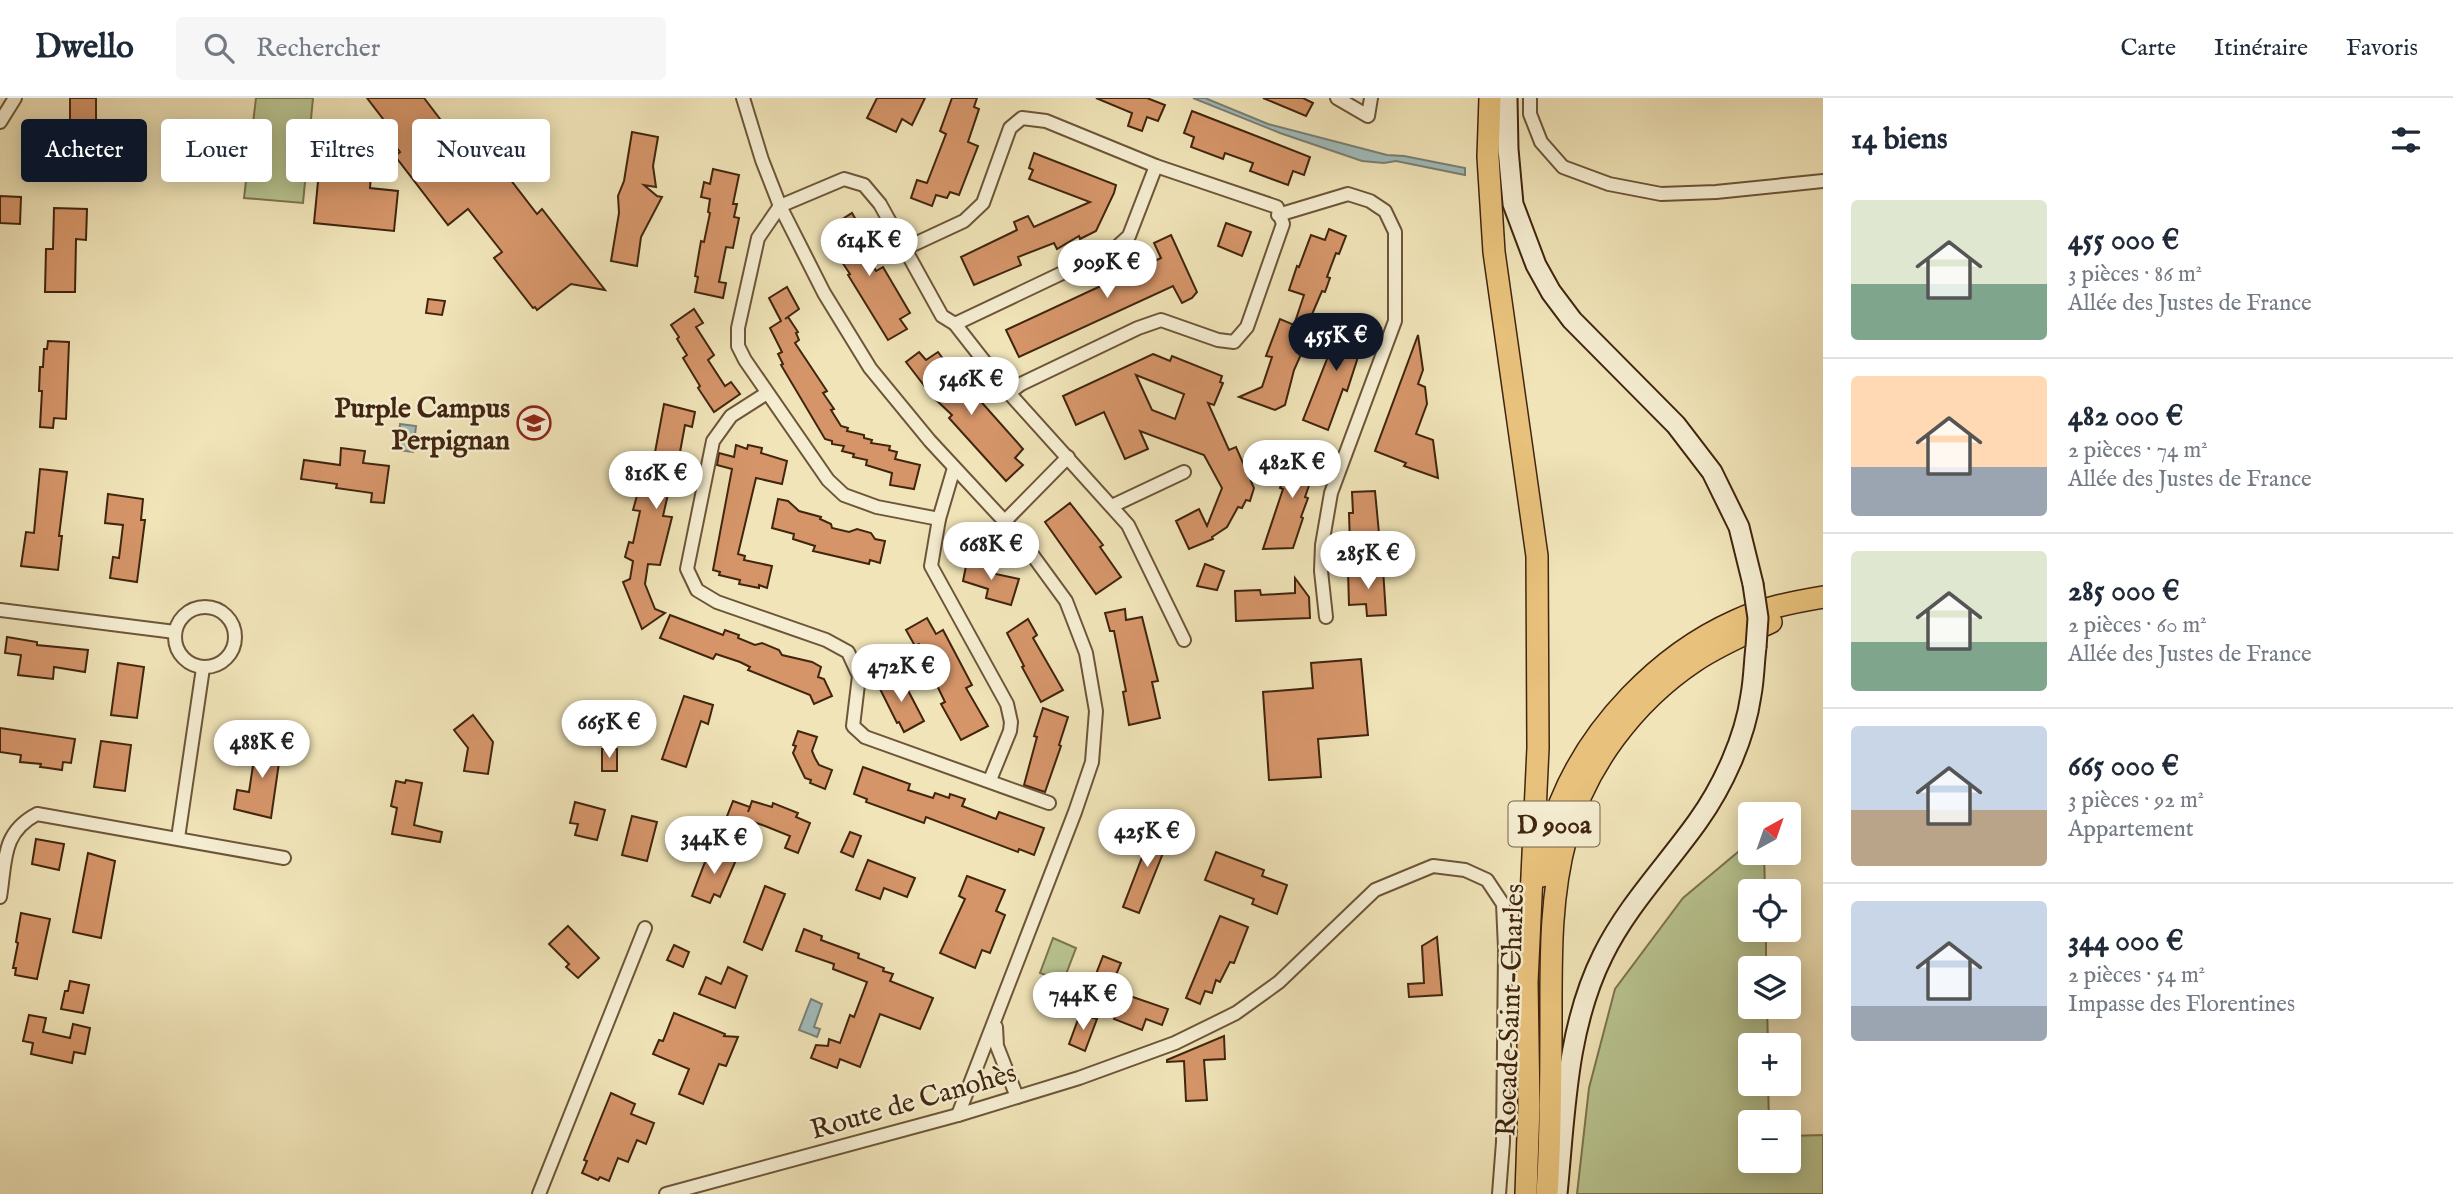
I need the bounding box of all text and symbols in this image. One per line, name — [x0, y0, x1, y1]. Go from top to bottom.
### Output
search box — [176, 17, 666, 80]
text: Dwello — [35, 27, 134, 69]
icon: search — [200, 29, 238, 67]
text: Rechercher — [256, 32, 380, 65]
text: Carte — [2120, 33, 2176, 64]
text: Itinéraire — [2214, 33, 2308, 64]
text: Favoris — [2346, 33, 2418, 64]
chip: Acheter — [21, 119, 147, 182]
chip: Louer — [161, 119, 272, 182]
chip: Filtres — [286, 119, 398, 182]
chip: Nouveau — [412, 119, 550, 182]
text: 14 biens — [1851, 121, 1948, 159]
icon: filters — [2387, 121, 2425, 159]
pin: 614K € — [812, 218, 926, 278]
text: 455 000 € — [2068, 222, 2179, 260]
text: 614K € — [837, 226, 901, 255]
icon: home — [1907, 228, 1991, 312]
pin: 909K € — [1050, 240, 1164, 300]
text: 909K € — [1074, 248, 1140, 277]
text: 3 pièces · 86 m² — [2068, 260, 2202, 289]
text: Allée des Justes de France — [2068, 289, 2312, 318]
pin: 455K € — [1279, 314, 1393, 373]
text: 455K € — [1305, 321, 1367, 350]
pin: 546K € — [914, 358, 1028, 417]
text: 546K € — [939, 365, 1003, 394]
place label: Purple Campus Perpignan — [334, 392, 510, 459]
text: 482 000 € — [2068, 398, 2183, 436]
school or university icon: Purple Campus Perpignan — [515, 404, 553, 442]
icon: home — [1907, 404, 1991, 488]
text: 2 pièces · 74 m² — [2068, 436, 2208, 465]
pin: 482K € — [1235, 440, 1349, 500]
text: 482K € — [1259, 448, 1325, 477]
pin: 816K € — [599, 452, 713, 511]
text: 816K € — [625, 459, 687, 488]
text: Allée des Justes de France — [2068, 465, 2312, 494]
pin: 668K € — [934, 522, 1048, 582]
text: 668K € — [959, 530, 1023, 559]
pin: 285K € — [1311, 532, 1425, 591]
text: 285K € — [1336, 539, 1400, 568]
text: 285 000 € — [2068, 573, 2180, 611]
icon: home — [1907, 579, 1991, 663]
text: 2 pièces · 60 m² — [2068, 611, 2207, 640]
text: Allée des Justes de France — [2068, 640, 2312, 669]
pin: 472K € — [844, 644, 958, 704]
text: 472K € — [867, 652, 935, 681]
pin: 665K € — [552, 700, 666, 760]
text: 665K € — [578, 708, 640, 737]
pin: 488K € — [205, 720, 319, 780]
text: 488K € — [230, 728, 294, 757]
text: 665 000 € — [2068, 748, 2179, 786]
icon: home — [1907, 754, 1991, 838]
text: 3 pièces · 92 m² — [2068, 786, 2204, 815]
road number: D 900a — [1508, 802, 1600, 846]
north arrow — [1738, 802, 1801, 864]
map controls — [1738, 802, 1801, 1173]
pin: 425K € — [1090, 810, 1204, 869]
text: Appartement — [2068, 815, 2194, 844]
pin: 344K € — [657, 816, 771, 876]
text: 425K € — [1114, 817, 1180, 846]
text: 344K € — [681, 824, 747, 853]
button: locate — [1738, 879, 1801, 942]
street label: Rocade Saint-Charles — [1490, 883, 1533, 1137]
text: 344 000 € — [2068, 923, 2184, 961]
icon: home — [1907, 929, 1991, 1013]
button: layers — [1738, 956, 1801, 1019]
text: 2 pièces · 54 m² — [2068, 961, 2205, 990]
pin: 744K € — [1026, 972, 1140, 1032]
text: 744K € — [1049, 980, 1117, 1009]
text: Impasse des Florentines — [2068, 990, 2295, 1019]
button: + — [1738, 1033, 1801, 1096]
street label: Route de Canohès — [807, 1056, 1021, 1149]
button: − — [1738, 1110, 1801, 1173]

